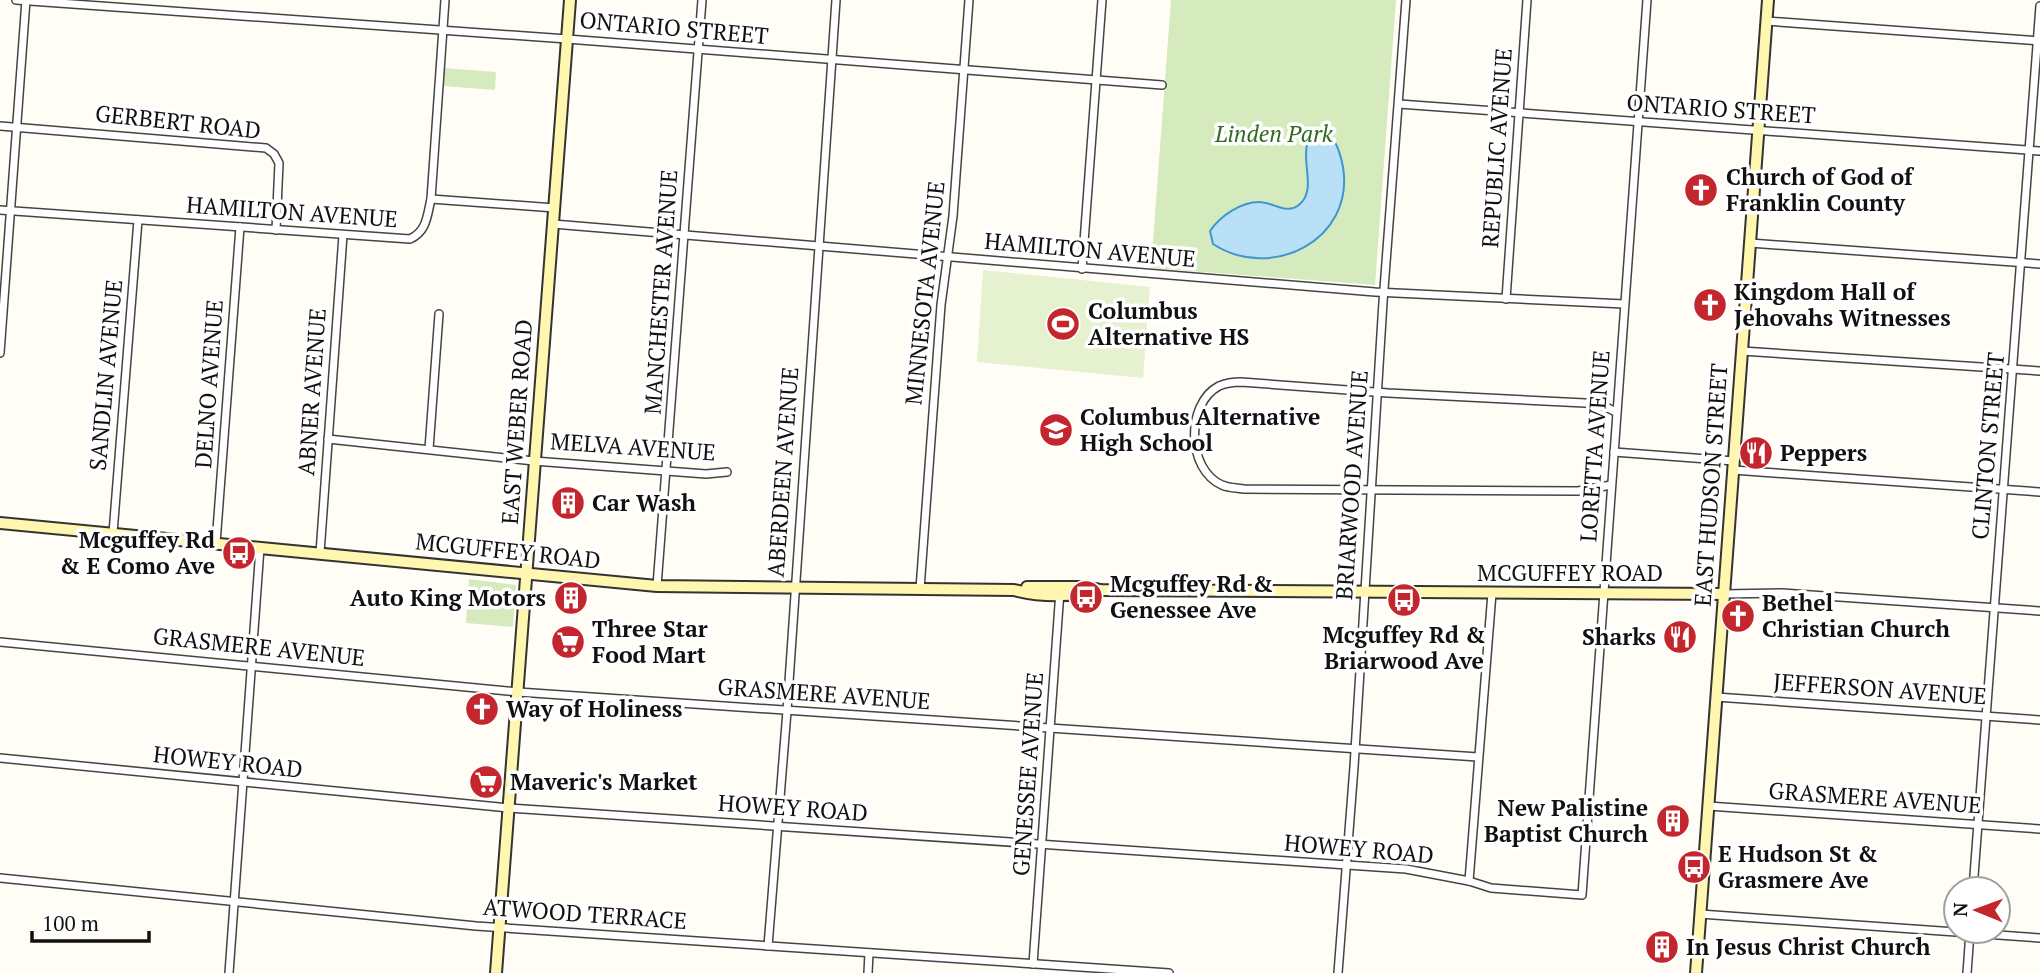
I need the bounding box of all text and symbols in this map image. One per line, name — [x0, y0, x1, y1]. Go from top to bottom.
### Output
street label: ONTARIO STREET — [578, 4, 770, 51]
street label: REPUBLIC AVENUE — [1474, 47, 1519, 249]
street label: ONTARIO STREET — [1625, 86, 1817, 131]
street label: GERBERT ROAD — [94, 97, 262, 146]
park label: Linden Park — [1214, 118, 1334, 149]
place label: Church of God of Franklin County — [1726, 161, 1915, 218]
street label: MANCHESTER AVENUE — [636, 169, 685, 415]
church icon: Church of God of Franklin County — [1682, 171, 1720, 209]
street label: MINNESOTA AVENUE — [897, 180, 952, 406]
street label: HAMILTON AVENUE — [185, 189, 399, 234]
street label: HAMILTON AVENUE — [983, 225, 1197, 274]
place label: Kingdom Hall of Jehovahs Witnesses — [1734, 276, 1951, 333]
street label: SANDLIN AVENUE — [82, 278, 129, 472]
church icon: Kingdom Hall of Jehovahs Witnesses — [1691, 286, 1729, 324]
place label: Columbus Alternative HS — [1088, 295, 1249, 352]
street label: DELNO AVENUE — [187, 298, 230, 470]
sports icon: Columbus Alternative HS — [1044, 305, 1082, 343]
street label: ABNER AVENUE — [290, 307, 333, 477]
street label: EAST WEBER ROAD — [494, 318, 539, 526]
street label: LORETTA AVENUE — [1572, 349, 1617, 543]
street label: CLINTON STREET — [1964, 351, 2011, 541]
street label: EAST HUDSON STREET — [1687, 362, 1734, 608]
street label: ABERDEEN AVENUE — [760, 366, 805, 578]
street label: BRIARWOOD AVENUE — [1328, 369, 1375, 601]
place label: Columbus Alternative High School — [1080, 401, 1320, 458]
school or university icon: Columbus Alternative High School — [1037, 411, 1075, 449]
street label: MELVA AVENUE — [549, 425, 717, 468]
restaurant icon: Peppers — [1737, 434, 1775, 472]
place label: Peppers — [1780, 437, 1867, 468]
building icon: Car Wash — [549, 484, 587, 522]
place label: Car Wash — [592, 487, 696, 518]
place label: Mcguffey Rd & E Como Ave — [60, 524, 215, 581]
street label: MCGUFFEY ROAD — [414, 525, 602, 576]
bus stop icon: Mcguffey Rd & E Como Ave — [220, 534, 258, 572]
street label: MCGUFFEY ROAD — [1477, 557, 1663, 588]
place label: Mcguffey Rd & Genessee Ave — [1110, 568, 1273, 625]
bus stop icon: Mcguffey Rd & Genessee Ave — [1067, 578, 1105, 616]
building icon: Auto King Motors — [552, 579, 590, 617]
bus stop icon: Mcguffey Rd & Briarwood Ave — [1385, 581, 1423, 619]
place label: Auto King Motors — [350, 582, 546, 613]
place label: Bethel Christian Church — [1762, 587, 1950, 644]
church icon: Bethel Christian Church — [1719, 597, 1757, 635]
place label: Three Star Food Mart — [592, 613, 708, 670]
restaurant icon: Sharks — [1661, 618, 1699, 656]
place label: Mcguffey Rd & Briarwood Ave — [1322, 619, 1486, 676]
street label: GRASMERE AVENUE — [151, 620, 367, 673]
place label: Sharks — [1582, 621, 1656, 652]
supermarket icon: Three Star Food Mart — [549, 623, 587, 661]
street label: JEFFERSON AVENUE — [1772, 666, 1988, 711]
street label: GRASMERE AVENUE — [717, 671, 931, 716]
street label: GENESSEE AVENUE — [1005, 671, 1050, 877]
church icon: Way of Holiness — [463, 690, 501, 728]
place label: Way of Holiness — [506, 693, 682, 724]
street label: HOWEY ROAD — [152, 738, 304, 785]
supermarket icon: Maveric's Market — [467, 763, 505, 801]
place label: Maveric's Market — [510, 766, 697, 797]
street label: GRASMERE AVENUE — [1768, 775, 1982, 820]
street label: HOWEY ROAD — [717, 787, 869, 828]
place label: New Palistine Baptist Church — [1484, 792, 1648, 849]
building icon: New Palistine Baptist Church — [1654, 802, 1692, 840]
street label: HOWEY ROAD — [1283, 827, 1435, 870]
place label: E Hudson St & Grasmere Ave — [1718, 838, 1878, 895]
bus stop icon: E Hudson St & Grasmere Ave — [1675, 848, 1713, 886]
north arrow — [1942, 875, 2012, 945]
street label: ATWOOD TERRACE — [482, 891, 688, 936]
scale bar — [32, 900, 149, 944]
text: N — [1947, 902, 1972, 917]
text: 100 m — [42, 909, 99, 937]
building icon: In Jesus Christ Church — [1643, 928, 1681, 966]
place label: In Jesus Christ Church — [1686, 931, 1931, 962]

